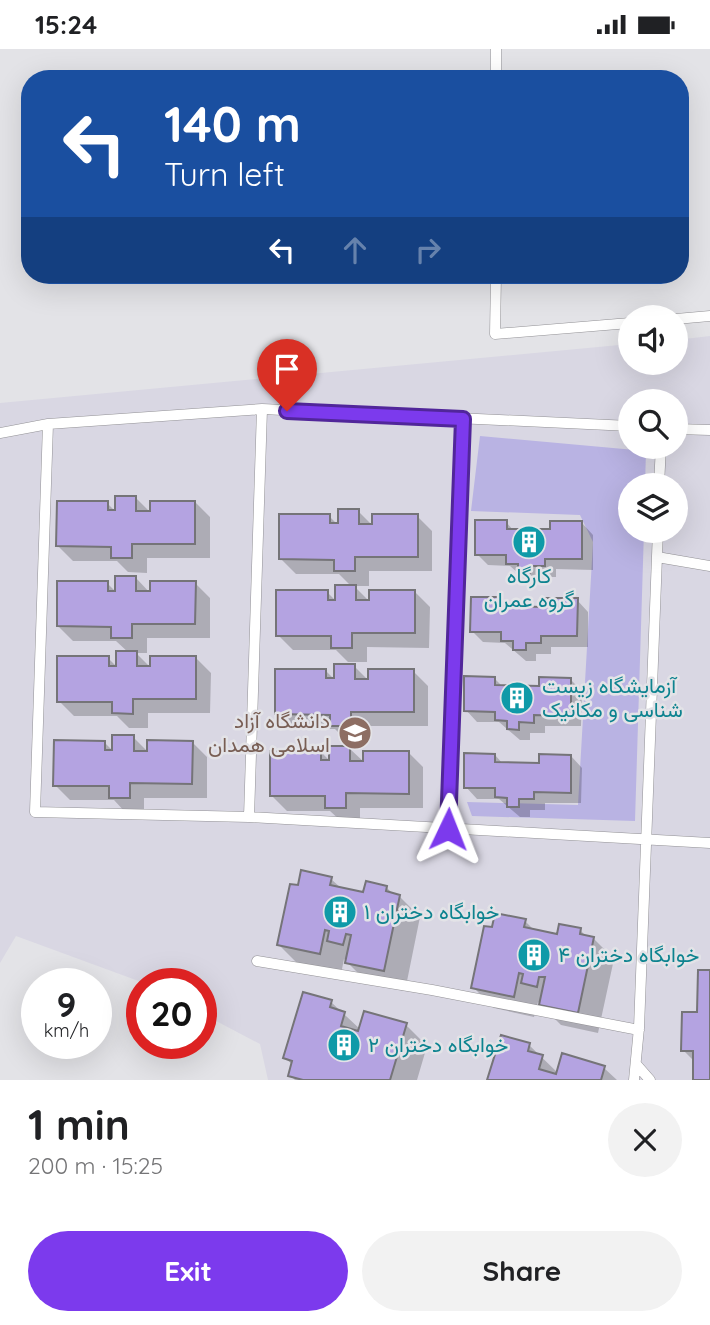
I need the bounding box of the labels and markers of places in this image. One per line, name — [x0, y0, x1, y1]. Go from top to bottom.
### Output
pin — [257, 339, 317, 411]
building icon: کارگاه گروه عمران — [510, 523, 548, 561]
place label: کارگاه گروه عمران — [484, 562, 574, 613]
place label: آزمایشگاه زیست شناسی و مکانیک — [542, 672, 683, 723]
building icon: آزمایشگاه زیست شناسی و مکانیک — [498, 679, 536, 717]
place label: دانشگاه آزاد اسلامی همدان — [208, 707, 330, 757]
school or university icon: دانشگاه آزاد اسلامی همدان — [336, 714, 374, 752]
building icon: خوابگاه دختران ۱ — [321, 893, 359, 931]
place label: خوابگاه دختران ۱ — [364, 898, 499, 925]
building icon: خوابگاه دختران ۴ — [515, 936, 553, 974]
place label: خوابگاه دختران ۴ — [558, 941, 699, 968]
building icon: خوابگاه دختران ۲ — [325, 1026, 363, 1064]
place label: خوابگاه دختران ۲ — [368, 1031, 508, 1058]

